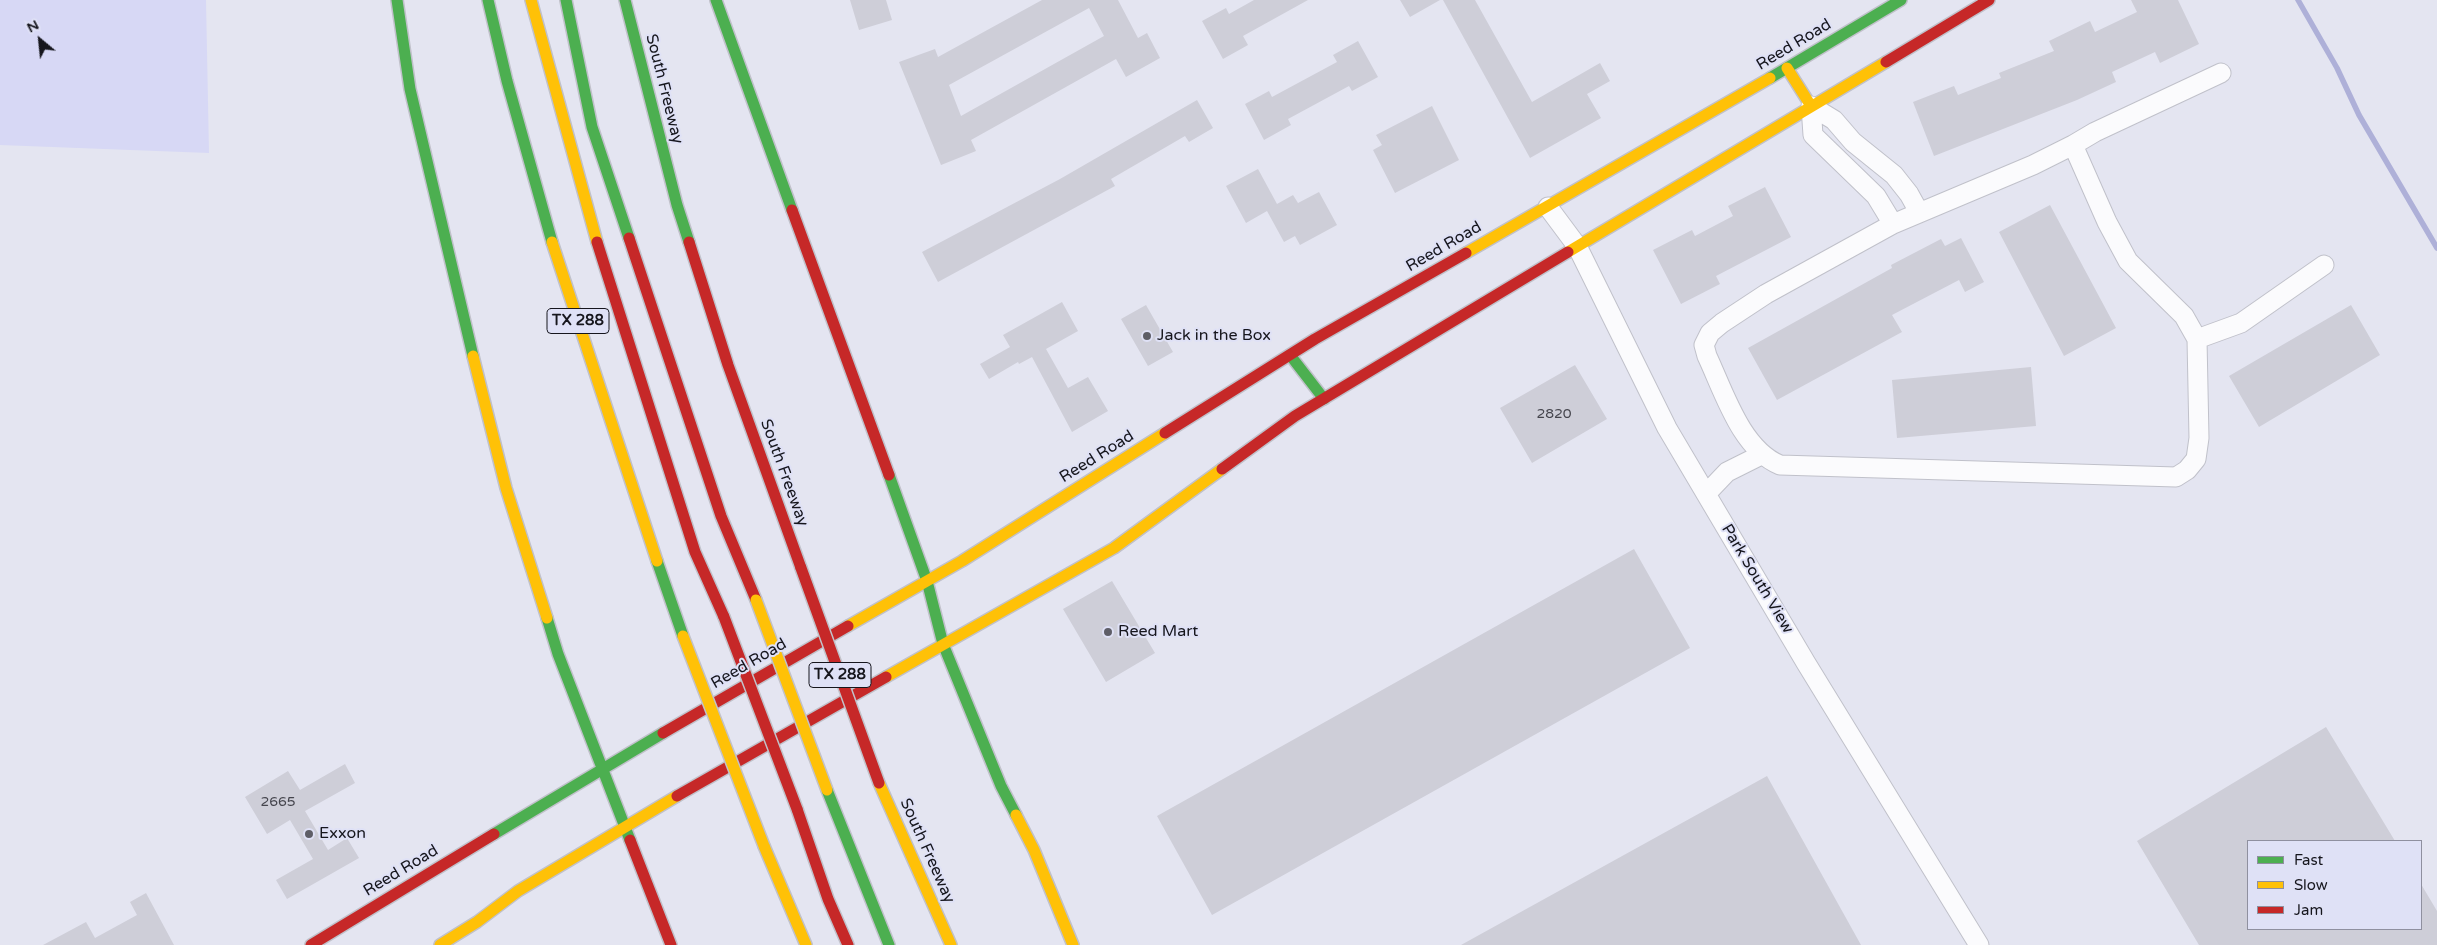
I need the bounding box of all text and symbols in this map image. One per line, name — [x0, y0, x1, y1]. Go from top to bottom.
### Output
north arrow — [15, 15, 65, 65]
street label: Reed Road — [1753, 15, 1835, 75]
text: N — [24, 16, 42, 36]
street label: South Freeway — [641, 32, 687, 146]
street label: Reed Road — [1403, 218, 1485, 276]
road number: TX 288 — [547, 308, 609, 334]
place label: Jack in the Box — [1157, 326, 1271, 346]
marker: Jack in the Box — [1141, 330, 1153, 342]
house number: 2820 — [1536, 406, 1572, 422]
street label: South Freeway — [756, 417, 812, 529]
street label: Reed Road — [1056, 427, 1138, 487]
street label: Park South View — [1717, 521, 1797, 637]
place label: Reed Mart — [1118, 622, 1198, 642]
marker: Reed Mart — [1102, 626, 1114, 638]
street label: Reed Road — [708, 635, 790, 693]
road number: TX 288 — [809, 662, 871, 688]
house number: 2665 — [260, 794, 296, 810]
street label: South Freeway — [895, 796, 959, 906]
place label: Exxon — [319, 824, 366, 844]
marker: Exxon — [303, 828, 315, 840]
legend — [2247, 840, 2422, 930]
street label: Reed Road — [360, 841, 442, 901]
text: Fast — [2294, 851, 2323, 869]
text: Slow — [2294, 876, 2328, 894]
text: Jam — [2294, 901, 2323, 919]

